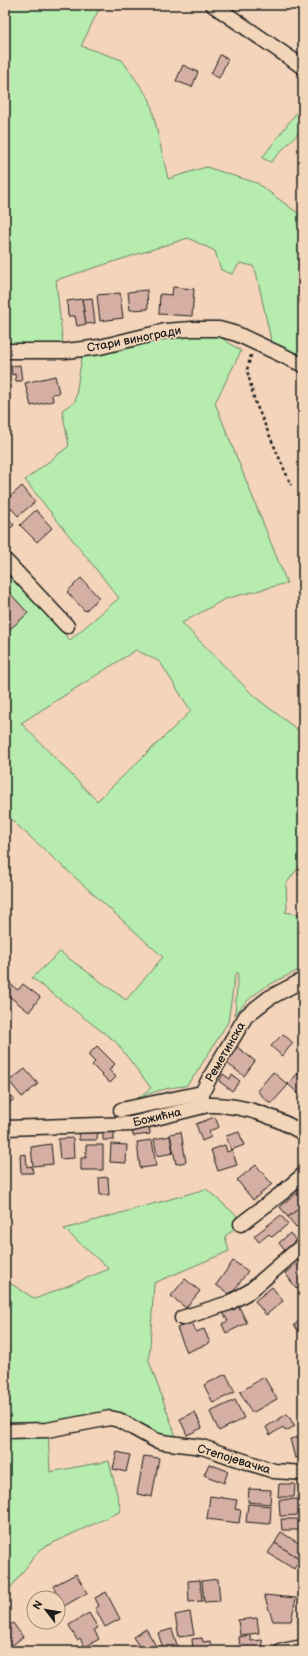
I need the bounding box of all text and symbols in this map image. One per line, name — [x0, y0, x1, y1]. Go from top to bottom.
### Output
street label: Стари виногради — [86, 323, 183, 356]
street label: Реметинска — [202, 1019, 249, 1085]
street label: Божићна — [131, 1105, 183, 1130]
street label: Степојевачка — [195, 1441, 272, 1478]
north arrow — [26, 1590, 66, 1630]
text: N — [30, 1598, 46, 1612]

